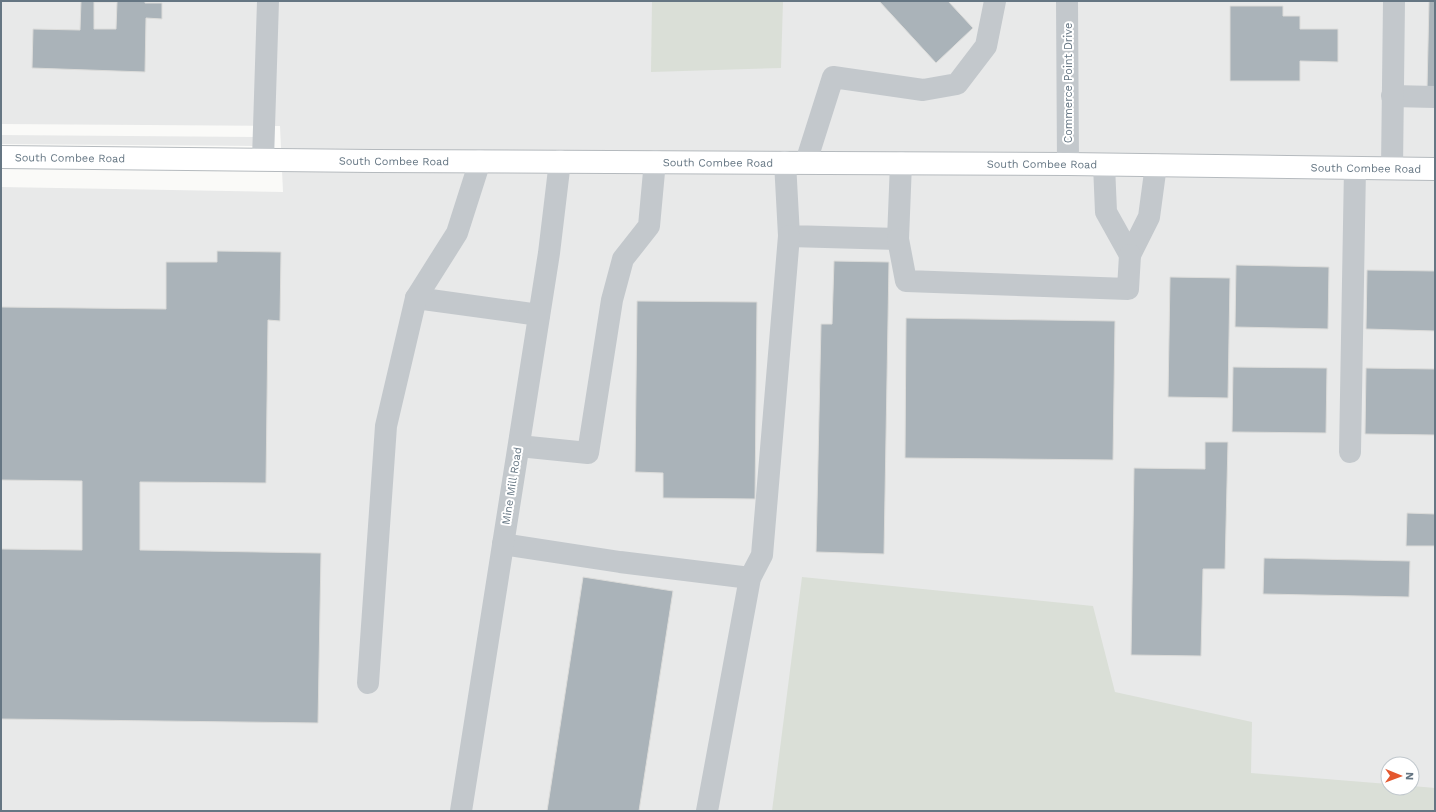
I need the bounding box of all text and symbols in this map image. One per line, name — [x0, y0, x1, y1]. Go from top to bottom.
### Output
street label: Commerce Point Drive — [1062, 23, 1075, 143]
street label: South Combee Road — [15, 151, 125, 165]
street label: South Combee Road — [339, 154, 449, 168]
street label: South Combee Road — [663, 156, 773, 169]
street label: South Combee Road — [987, 157, 1097, 171]
street label: South Combee Road — [1311, 161, 1421, 175]
street label: Mine Mill Road — [499, 446, 525, 526]
north arrow — [1380, 756, 1420, 796]
text: N — [1403, 772, 1416, 780]

